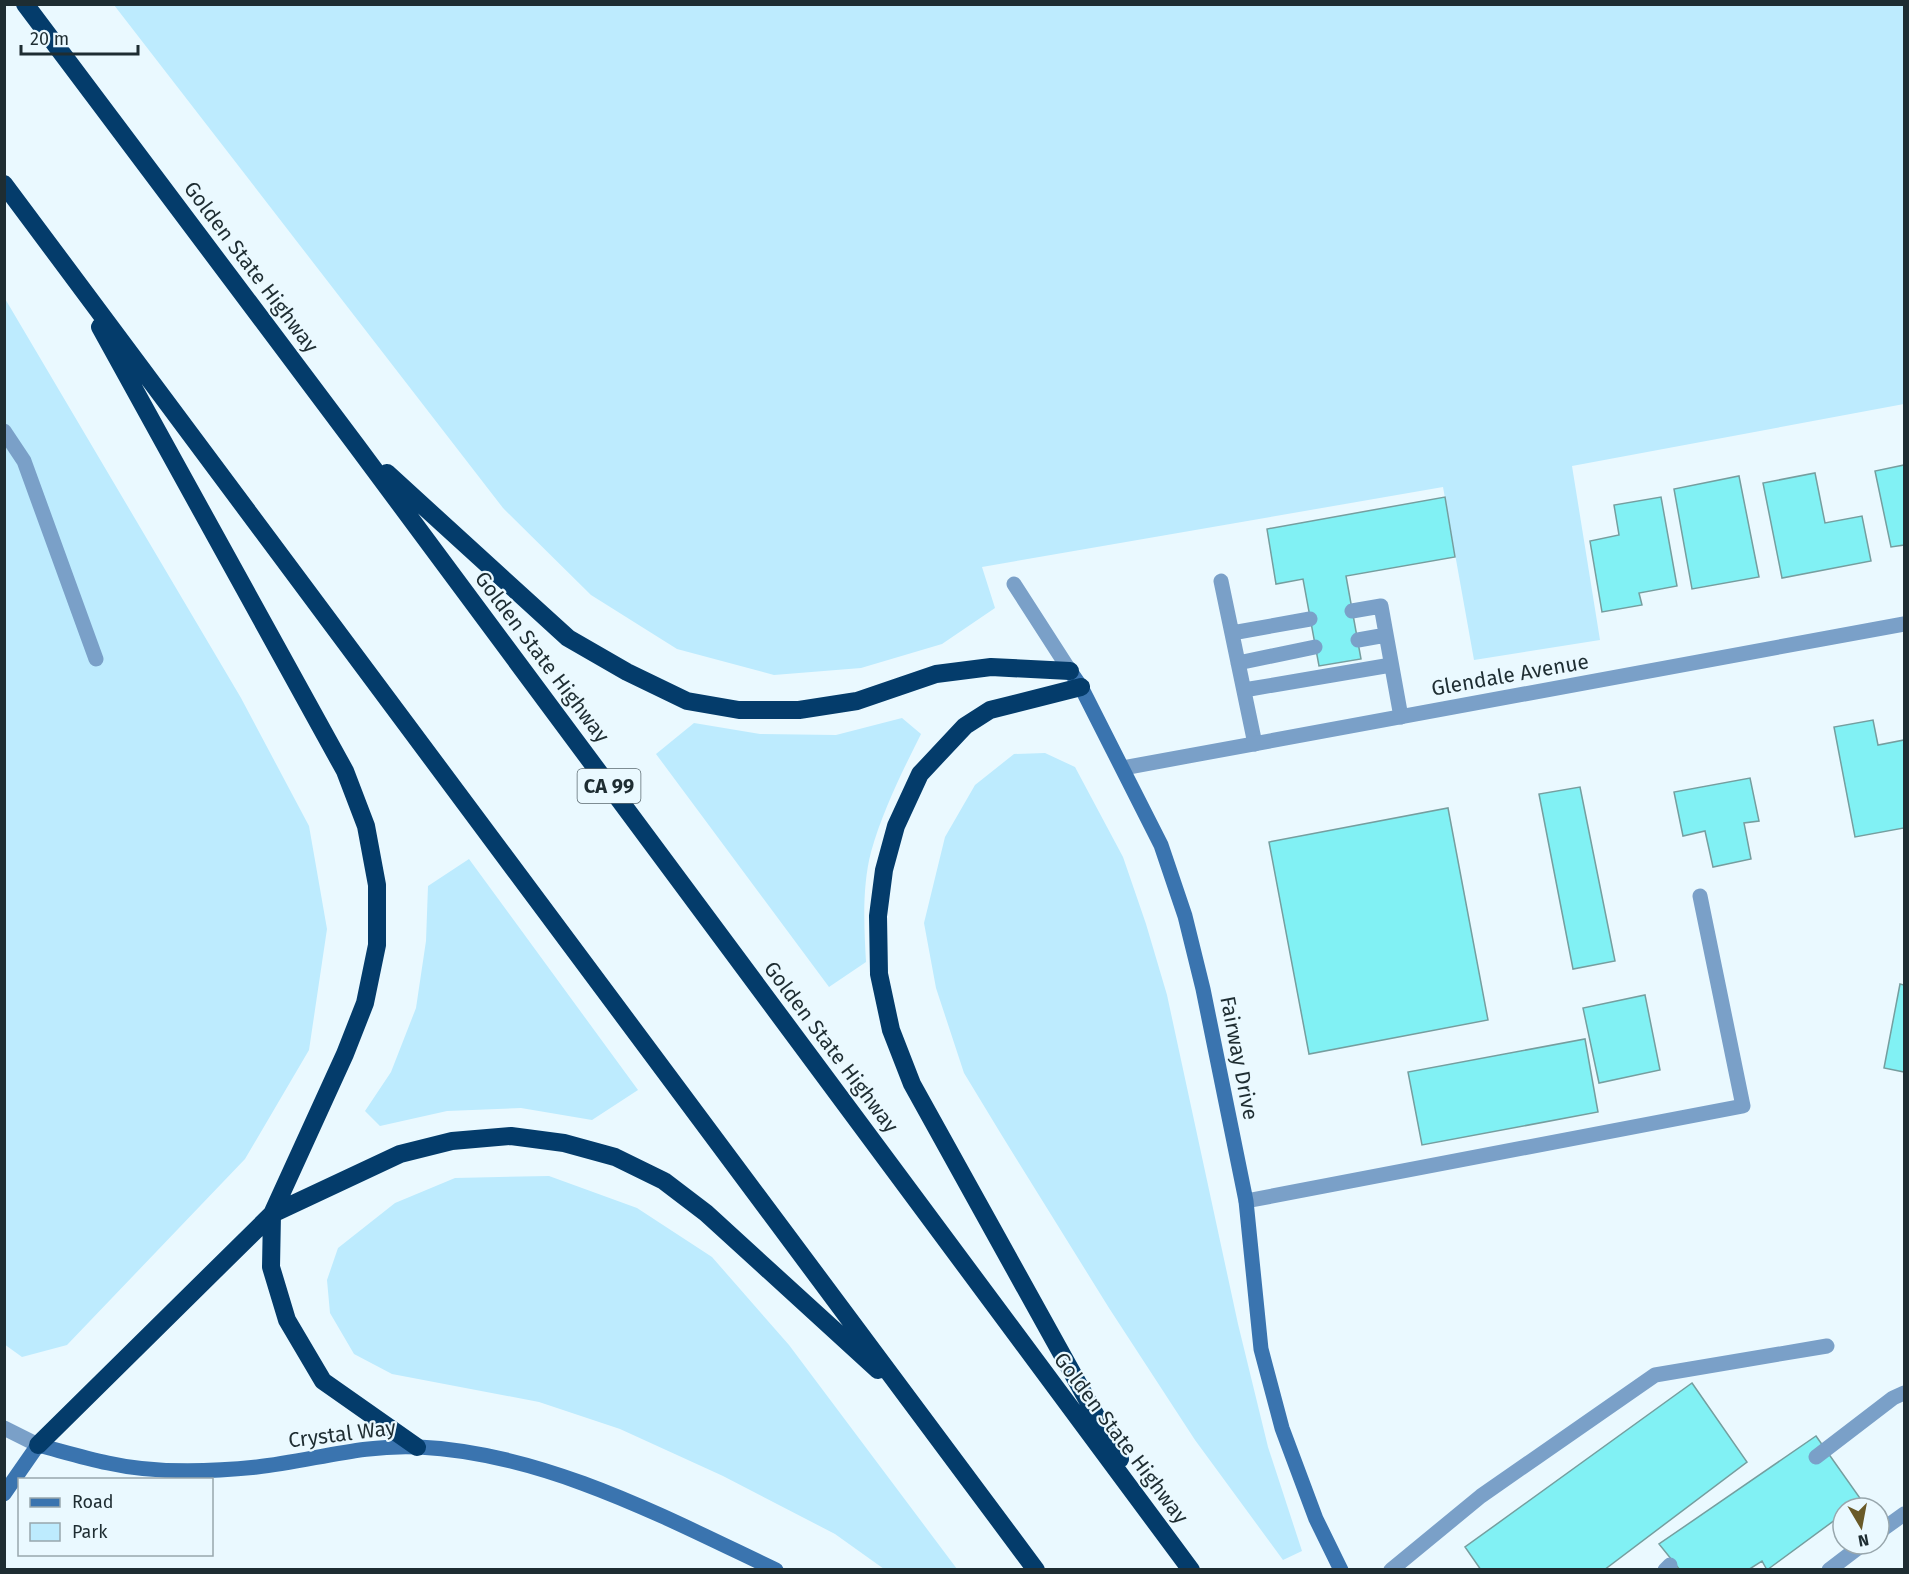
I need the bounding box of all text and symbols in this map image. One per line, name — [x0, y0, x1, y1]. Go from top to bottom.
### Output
scale bar — [21, 18, 138, 56]
text: 20 m — [30, 28, 69, 50]
street label: Golden State Highway — [178, 176, 324, 358]
street label: Golden State Highway — [469, 566, 615, 748]
street label: Glendale Avenue — [1429, 648, 1591, 702]
road number: CA 99 — [578, 769, 640, 803]
street label: Golden State Highway — [758, 956, 904, 1138]
street label: Fairway Drive — [1214, 994, 1264, 1122]
street label: Golden State Highway — [1048, 1347, 1194, 1529]
street label: Crystal Way — [287, 1414, 398, 1453]
legend — [18, 1478, 213, 1556]
text: Road — [72, 1491, 114, 1513]
north arrow — [1831, 1496, 1891, 1556]
text: Park — [72, 1521, 108, 1543]
text: N — [1857, 1530, 1870, 1551]

